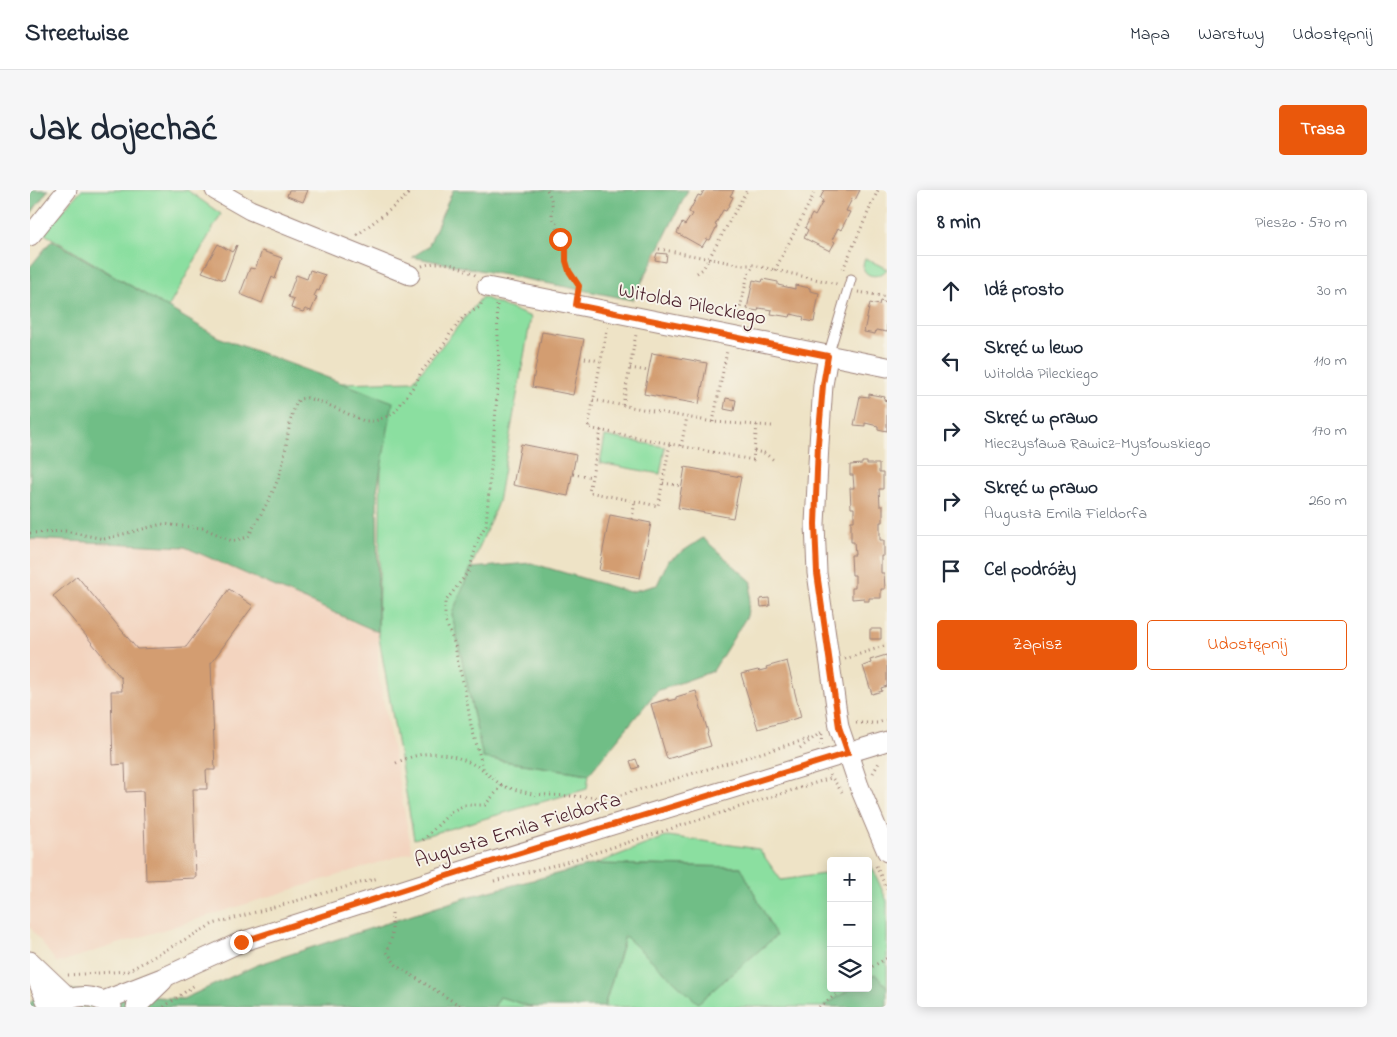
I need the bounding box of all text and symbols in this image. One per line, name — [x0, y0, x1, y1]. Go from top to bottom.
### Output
text: Streetwise — [25, 17, 129, 52]
text: Mapa — [1130, 22, 1170, 48]
text: Warstwy — [1198, 22, 1264, 48]
text: Udostępnij — [1292, 22, 1372, 48]
text: Jak dojechać — [30, 105, 217, 156]
button: Trasa — [1279, 105, 1367, 155]
text: 8 min — [937, 208, 981, 238]
text: Pieszo · 570 m — [1255, 211, 1347, 235]
route start — [549, 228, 572, 251]
street label: Witolda Pileckiego — [615, 276, 769, 336]
icon: ahead — [937, 277, 965, 305]
text: Idź prosto — [984, 277, 1064, 304]
text: 30 m — [1317, 279, 1347, 303]
text: Skręć w lewo — [984, 335, 1083, 362]
icon: left — [937, 347, 965, 375]
text: 110 m — [1313, 349, 1347, 373]
text: Witolda Pileckiego — [984, 362, 1098, 386]
text: Skręć w prawo — [984, 405, 1098, 432]
icon: right — [937, 417, 965, 445]
text: 170 m — [1312, 419, 1347, 443]
text: Mieczysława Rawicz-Mysłowskiego — [984, 432, 1211, 456]
text: Skręć w prawo — [984, 475, 1098, 502]
icon: right — [937, 487, 965, 515]
text: 260 m — [1309, 489, 1347, 513]
text: Augusta Emila Fieldorfa — [984, 502, 1147, 526]
icon: arrive — [937, 557, 965, 585]
text: Cel podróży — [984, 557, 1076, 584]
button: Zapisz — [937, 620, 1137, 670]
button: Udostępnij — [1147, 620, 1347, 670]
street label: Augusta Emila Fieldorfa — [411, 785, 625, 879]
map controls — [827, 857, 872, 992]
button: + — [827, 857, 872, 902]
button: − — [827, 902, 872, 947]
route end — [230, 931, 253, 954]
button: layers — [827, 947, 872, 992]

